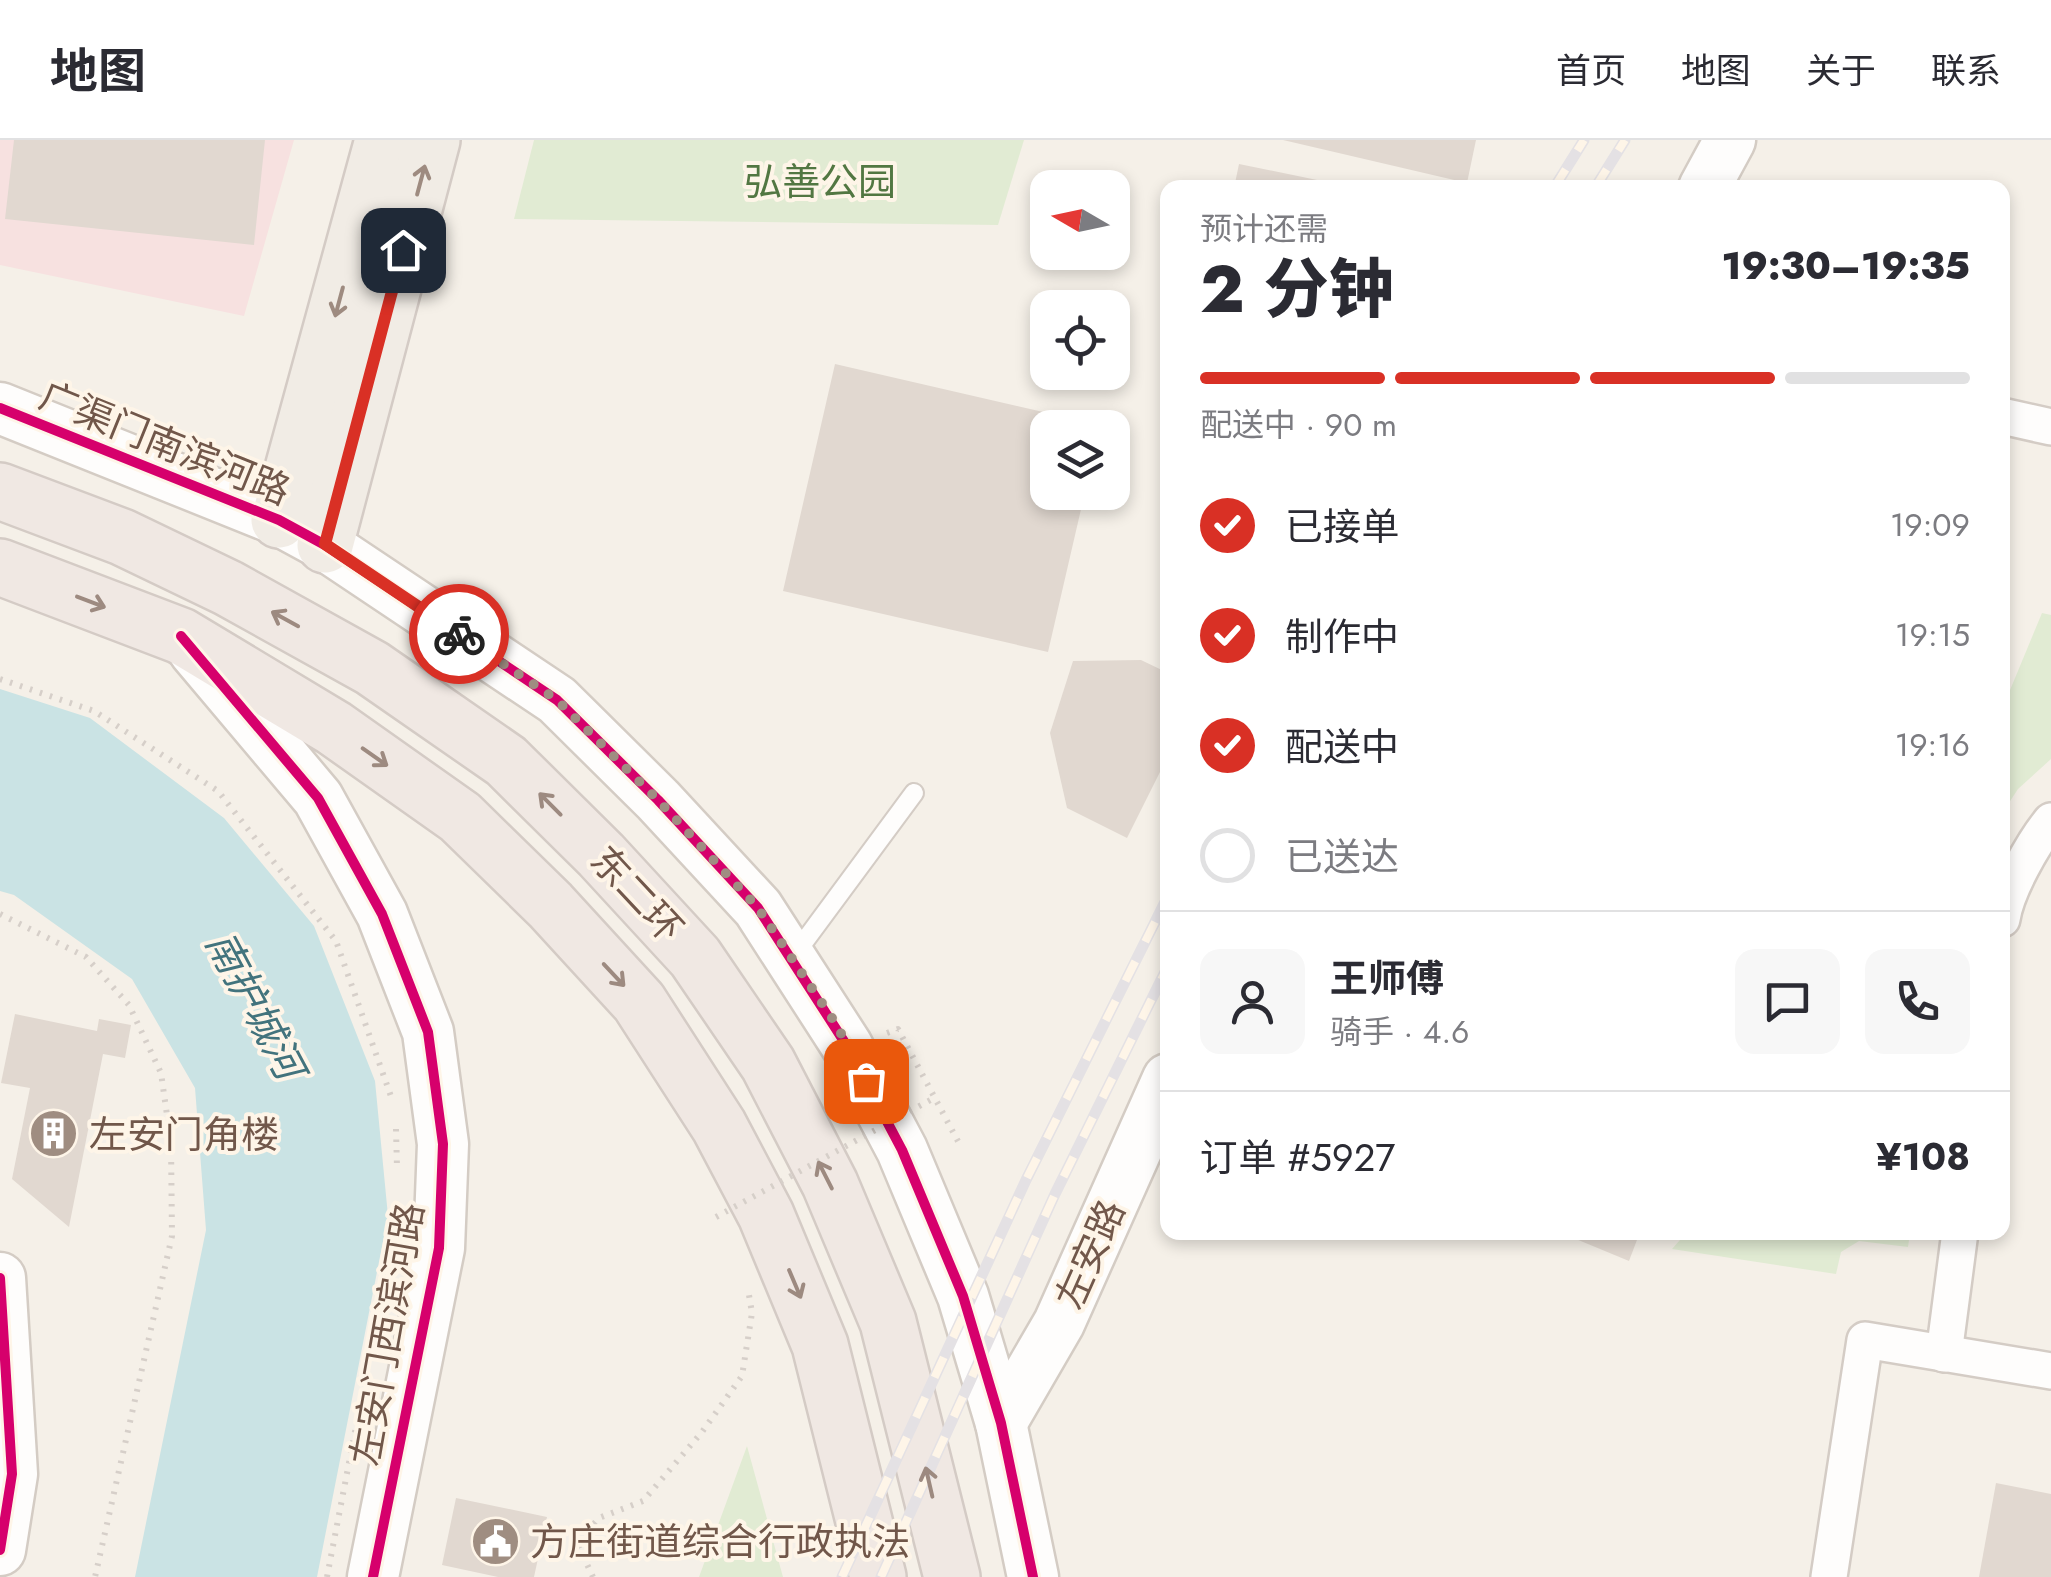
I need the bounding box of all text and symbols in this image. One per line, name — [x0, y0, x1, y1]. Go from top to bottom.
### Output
text: 地图 — [50, 37, 146, 106]
text: 首页 — [1556, 46, 1626, 96]
text: 地图 — [1681, 46, 1751, 96]
text: 关于 — [1806, 46, 1876, 96]
text: 联系 — [1931, 46, 2001, 96]
park label: 弘善公园 — [744, 154, 896, 209]
one-way arrow — [413, 164, 432, 196]
north arrow — [1030, 170, 1130, 270]
map controls — [1030, 170, 1130, 510]
text: 预计还需 — [1200, 206, 1328, 252]
pin — [361, 208, 446, 293]
icon: home — [376, 223, 431, 278]
text: 19:30–19:35 — [1722, 238, 1970, 293]
text: 2 分钟 — [1200, 242, 1394, 336]
one-way arrow — [328, 285, 347, 317]
button: locate — [1030, 290, 1130, 390]
street label: 广渠门南滨河路 — [31, 368, 299, 518]
text: 配送中 · 90 m — [1200, 402, 1397, 448]
button: layers — [1030, 410, 1130, 510]
icon: check — [1200, 498, 1255, 553]
text: 已接单 — [1285, 499, 1399, 554]
text: 19:09 — [1890, 502, 1970, 548]
courier — [409, 584, 509, 684]
one-way arrow — [76, 594, 106, 612]
icon: bike — [432, 607, 487, 662]
icon: check — [1200, 608, 1255, 663]
one-way arrow — [271, 609, 300, 629]
text: 制作中 — [1285, 609, 1399, 664]
text: 19:15 — [1895, 612, 1970, 658]
icon: check — [1200, 718, 1255, 773]
text: 配送中 — [1285, 719, 1399, 774]
text: 19:16 — [1895, 722, 1970, 768]
one-way arrow — [361, 746, 388, 767]
one-way arrow — [539, 793, 563, 817]
text: 已送达 — [1285, 829, 1399, 884]
street label: 东二环 — [578, 834, 696, 954]
water label: 南护城河 — [192, 921, 321, 1095]
button: person — [1200, 949, 1305, 1054]
button: chat — [1735, 949, 1840, 1054]
button: phone — [1865, 949, 1970, 1054]
text: 王师傅 — [1330, 951, 1444, 1006]
one-way arrow — [603, 962, 626, 987]
text: 骑手 · 4.6 — [1330, 1009, 1470, 1055]
pin — [824, 1039, 909, 1124]
icon: bag — [839, 1054, 894, 1109]
place label: 左安门角楼 — [89, 1107, 279, 1162]
building icon: 左安门角楼 — [28, 1108, 80, 1160]
text: ¥108 — [1876, 1129, 1970, 1184]
text: 订单 #5927 — [1200, 1130, 1395, 1185]
one-way arrow — [815, 1161, 834, 1191]
street label: 左安路 — [1042, 1191, 1138, 1317]
street label: 左安门西滨河路 — [337, 1198, 437, 1470]
one-way arrow — [787, 1268, 805, 1299]
one-way arrow — [919, 1467, 937, 1499]
place label: 方庄街道综合行政执法 — [530, 1514, 910, 1569]
public building icon: 方庄街道综合行政执法 — [469, 1515, 521, 1567]

